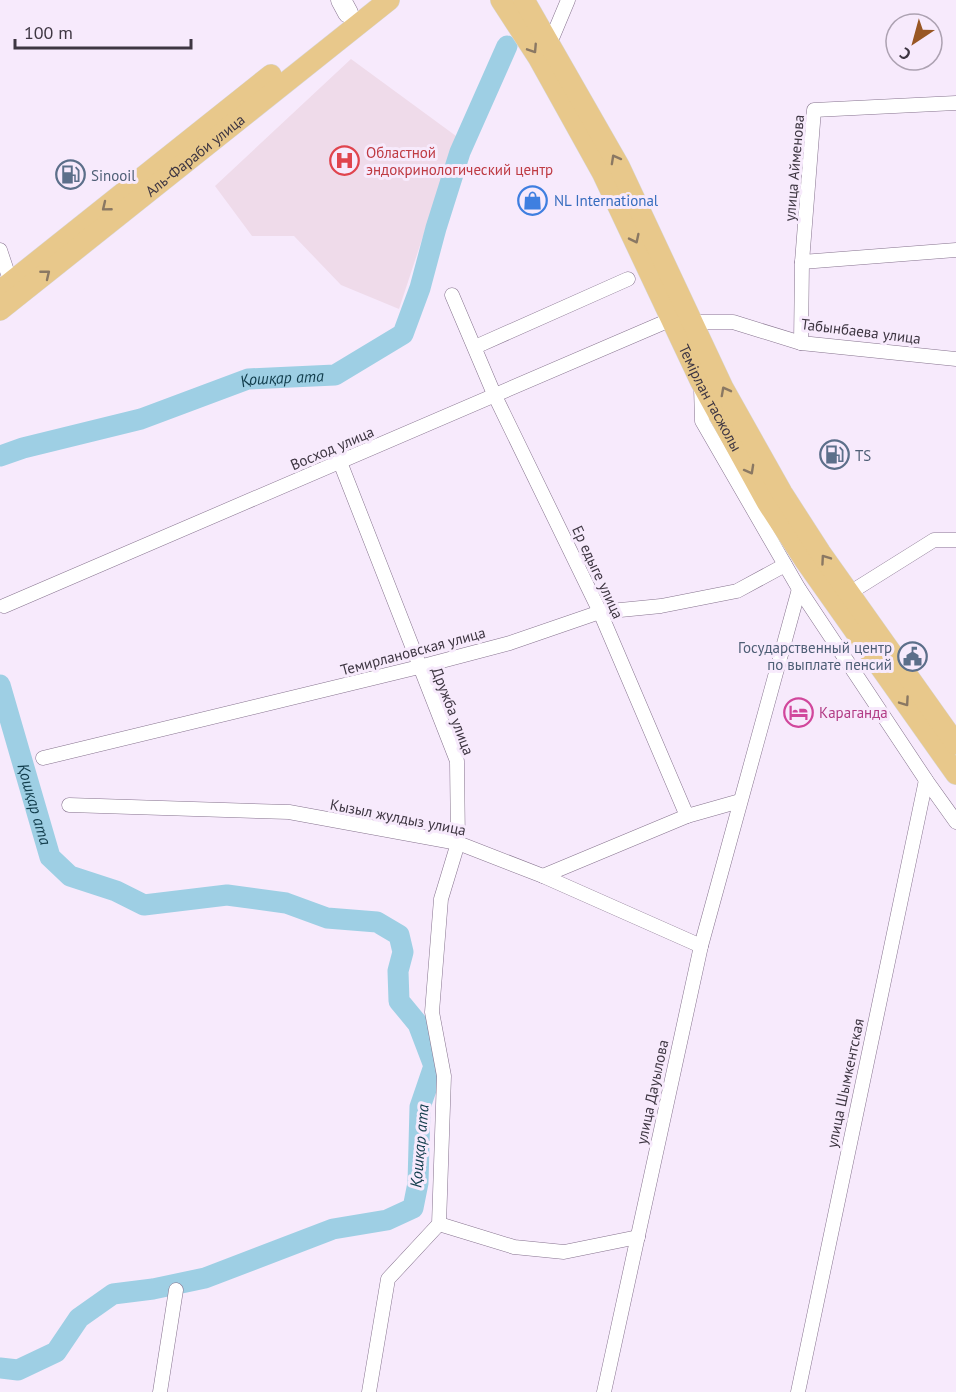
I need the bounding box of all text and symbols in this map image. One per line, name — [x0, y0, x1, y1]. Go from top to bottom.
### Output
scale bar — [15, 12, 190, 50]
north arrow — [884, 12, 944, 72]
text: 100 m — [24, 21, 73, 44]
one-way arrow — [526, 42, 537, 53]
text: С — [896, 43, 915, 65]
street label: Аль-Фараби улица — [141, 109, 248, 200]
street label: улица Айменова — [780, 114, 808, 222]
place label: Областной эндокринологический центр — [366, 143, 553, 179]
hospital icon: Областной эндокринологический центр — [329, 145, 361, 177]
one-way arrow — [610, 154, 622, 165]
fuel station icon: Sinooil — [54, 159, 86, 191]
place label: Sinooil — [91, 166, 136, 185]
shop icon: NL International — [517, 184, 549, 216]
place label: NL International — [554, 191, 659, 210]
one-way arrow — [102, 199, 113, 210]
one-way arrow — [628, 233, 639, 244]
one-way arrow — [39, 270, 50, 281]
street label: Табынбаева улица — [800, 314, 922, 348]
street label: Темірлан тасжолы — [675, 341, 747, 454]
water label: Қошқар ата — [237, 366, 324, 391]
one-way arrow — [721, 387, 733, 398]
street label: Восход улица — [287, 422, 377, 474]
fuel station icon: TS — [818, 439, 850, 471]
place label: TS — [855, 446, 871, 465]
one-way arrow — [743, 464, 754, 475]
street label: Ер едыге улица — [568, 522, 628, 622]
one-way arrow — [821, 555, 832, 566]
street label: Темирлановская улица — [338, 623, 488, 679]
place label: Государственный центр по выплате пенсий — [738, 638, 892, 674]
public building icon: Государственный центр по выплате пенсий — [897, 640, 929, 672]
street label: Дружба улица — [428, 664, 478, 758]
one-way arrow — [898, 695, 909, 706]
hotel icon: Караганда — [782, 696, 814, 728]
place label: Караганда — [819, 703, 888, 722]
water label: Қошқар ата — [13, 761, 56, 847]
street label: Кызыл жулдыз улица — [328, 794, 468, 840]
street label: улица Шымкентская — [822, 1017, 868, 1149]
street label: улица Дауылова — [632, 1038, 672, 1146]
water label: Қошқар ата — [405, 1103, 433, 1189]

